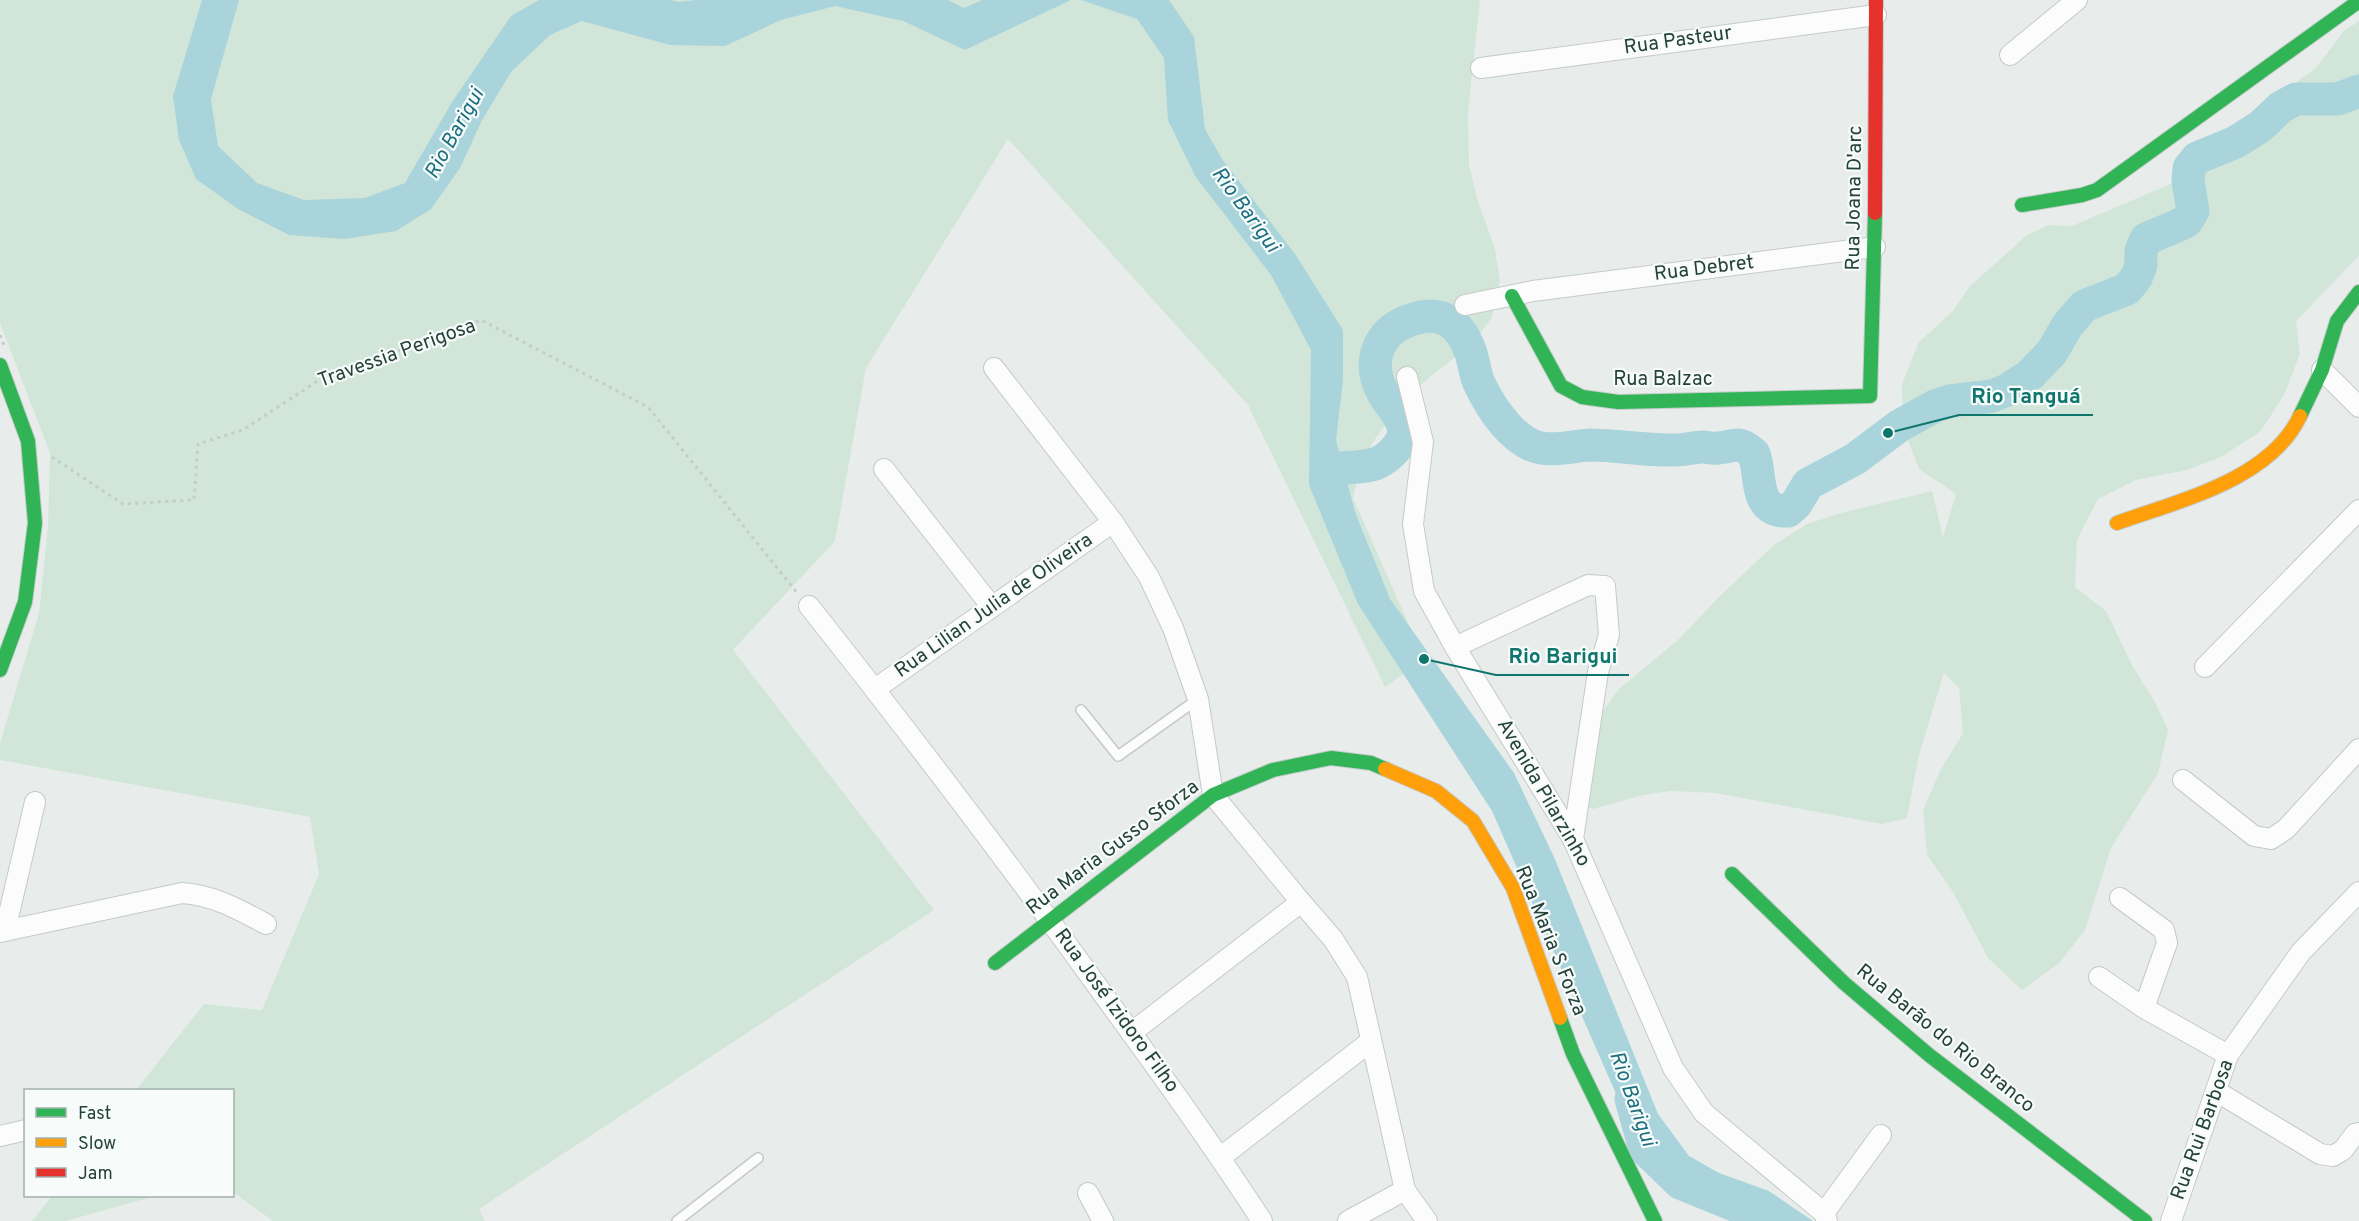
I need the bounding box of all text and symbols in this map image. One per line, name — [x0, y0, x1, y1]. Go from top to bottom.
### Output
street label: Rua Pasteur — [1622, 21, 1734, 61]
water label: Rio Barigui — [419, 82, 492, 184]
street label: Rua Joana D'arc — [1841, 125, 1869, 271]
water label: Rio Barigui — [1205, 162, 1286, 260]
street label: Rua Debret — [1653, 250, 1755, 288]
street label: Travessia Perigosa — [315, 313, 479, 395]
street label: Rua Balzac — [1613, 367, 1713, 393]
callout: Rio Tanguá — [1959, 376, 2093, 415]
text: Rio Tanguá — [1971, 384, 2081, 411]
street label: Rua Lilian Julia de Oliveira — [890, 528, 1098, 684]
callout: Rio Barigui — [1496, 636, 1629, 675]
text: Rio Barigui — [1508, 644, 1618, 671]
street label: Avenida Pilarzinho — [1490, 714, 1596, 872]
street label: Rua Maria Gusso Sforza — [1021, 774, 1205, 922]
street label: Rua Maria S Forza — [1508, 862, 1592, 1020]
street label: Rua José Izidoro Filho — [1048, 924, 1184, 1098]
street label: Rua Barão do Rio Branco — [1850, 959, 2040, 1119]
water label: Rio Barigui — [1602, 1048, 1662, 1152]
street label: Rua Rui Barbosa — [2166, 1056, 2240, 1204]
legend — [24, 1089, 234, 1197]
text: Fast — [78, 1103, 111, 1126]
text: Slow — [78, 1133, 116, 1156]
text: Jam — [78, 1163, 113, 1186]

